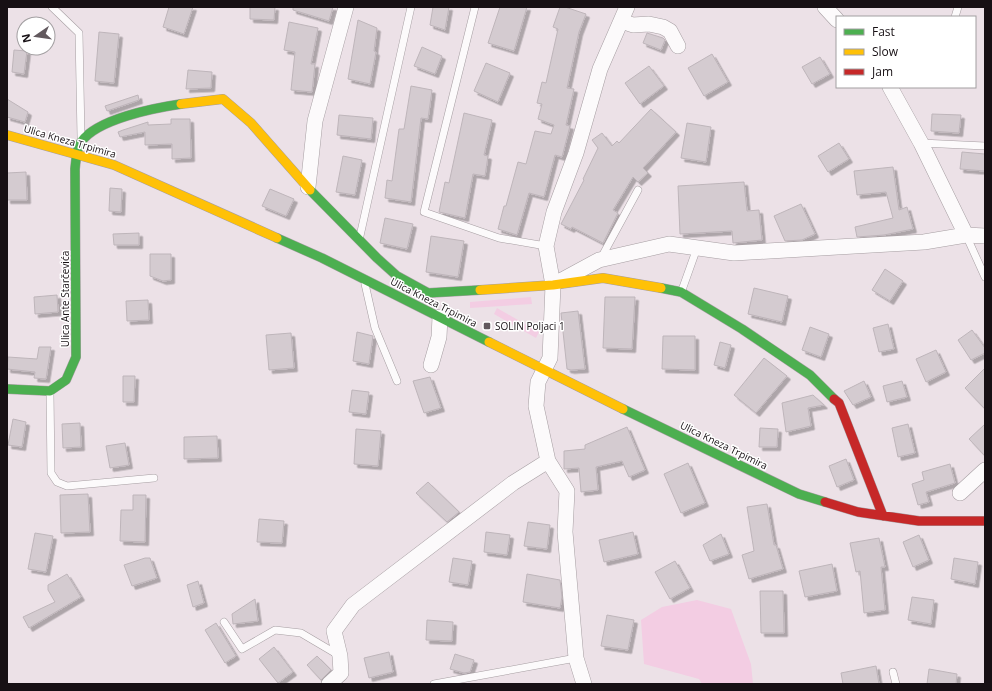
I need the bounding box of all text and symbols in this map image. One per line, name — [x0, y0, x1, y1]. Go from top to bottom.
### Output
north arrow — [16, 16, 56, 56]
legend — [836, 16, 976, 88]
text: Fast — [872, 23, 895, 40]
text: N — [17, 32, 34, 44]
text: Slow — [872, 43, 899, 60]
text: Jam — [871, 63, 893, 80]
street label: Ulica Kneza Trpimira — [22, 121, 118, 161]
street label: Ulica Ante Starčevića — [58, 251, 72, 347]
street label: Ulica Kneza Trpimira — [388, 274, 480, 330]
place label: SOLIN Poljaci 1 — [495, 319, 565, 333]
marker: SOLIN Poljaci 1 — [482, 321, 492, 331]
street label: Ulica Kneza Trpimira — [678, 418, 770, 472]

